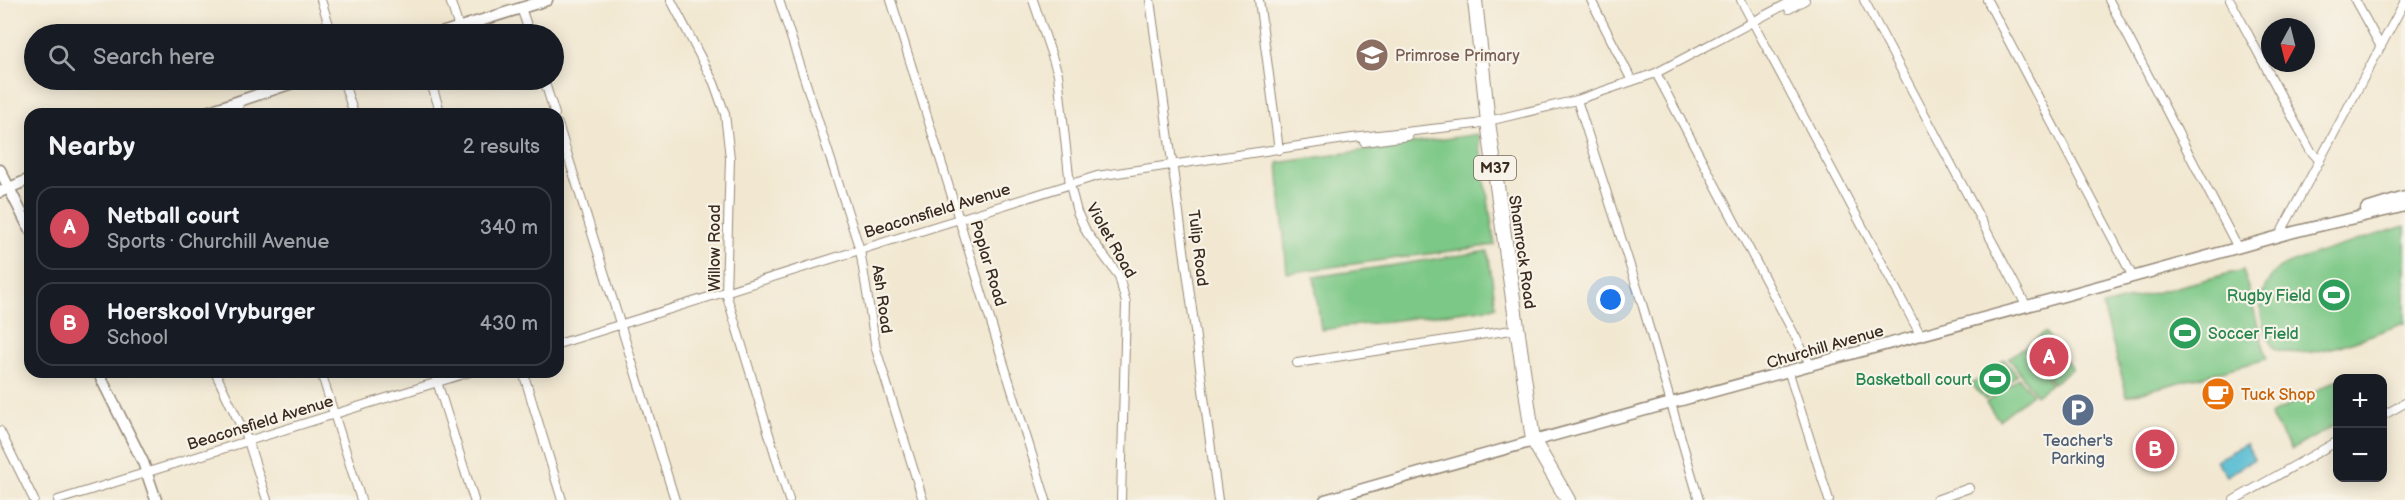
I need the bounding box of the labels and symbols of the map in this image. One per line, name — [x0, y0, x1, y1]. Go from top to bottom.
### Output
north arrow — [2261, 18, 2315, 72]
school or university icon: Primrose Primary — [1354, 37, 1390, 73]
place label: Primrose Primary — [1395, 47, 1521, 66]
road number: M37 — [1474, 156, 1516, 180]
street label: Beaconsfield Avenue — [862, 180, 1013, 243]
street label: Shamrock Road — [1504, 194, 1539, 310]
street label: Violet Road — [1082, 200, 1140, 282]
street label: Willow Road — [706, 204, 725, 292]
street label: Tulip Road — [1183, 209, 1212, 288]
street label: Poplar Road — [965, 218, 1010, 309]
street label: Ash Road — [867, 264, 896, 335]
sports icon: Rugby Field — [2316, 277, 2352, 313]
your location — [1596, 285, 1625, 314]
place label: Rugby Field — [2227, 287, 2311, 306]
sports icon: Soccer Field — [2167, 315, 2203, 351]
street label: Churchill Avenue — [1765, 322, 1887, 373]
place label: Soccer Field — [2208, 325, 2299, 344]
pin: A — [2030, 334, 2068, 380]
sports icon: Basketball court — [1977, 361, 2013, 397]
place label: Basketball court — [1855, 371, 1972, 390]
cafe icon: Tuck Shop — [2200, 376, 2236, 412]
place label: Tuck Shop — [2241, 386, 2316, 405]
street label: Beaconsfield Avenue — [185, 392, 336, 455]
parking icon: Teacher's Parking — [2060, 392, 2096, 428]
pin: B — [2136, 426, 2174, 472]
place label: Teacher's Parking — [2043, 432, 2113, 469]

